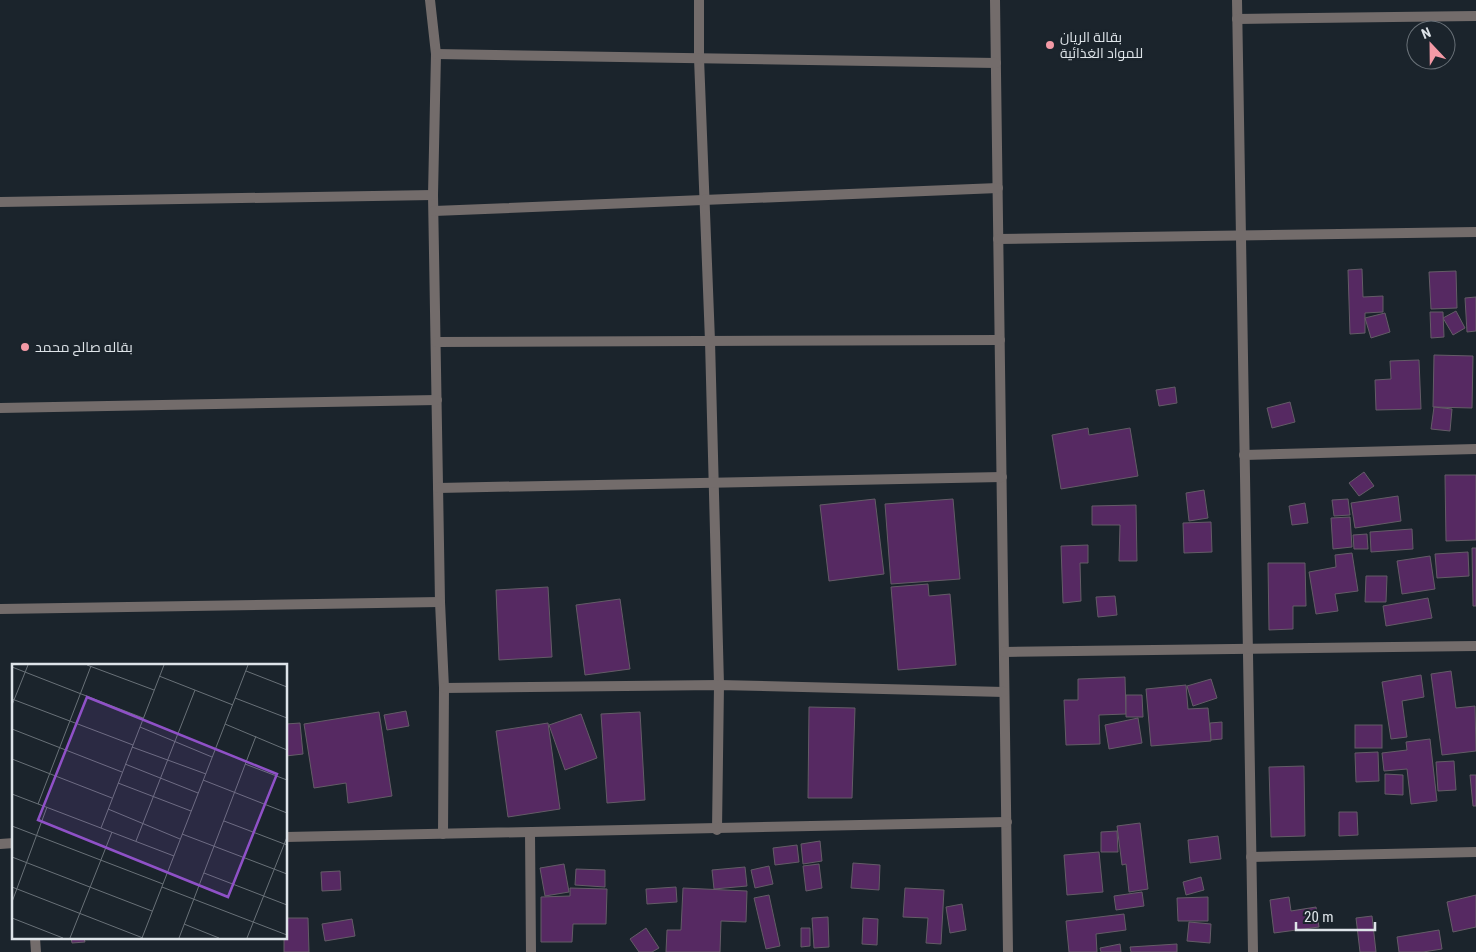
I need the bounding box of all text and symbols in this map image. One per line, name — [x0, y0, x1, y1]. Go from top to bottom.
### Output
north arrow — [1406, 20, 1456, 70]
text: N — [1419, 24, 1433, 42]
place label: بقالة الريان للمواد الغذائية — [1060, 29, 1143, 61]
marker: بقالة الريان للمواد الغذائية — [1044, 39, 1056, 51]
place label: بقاله صالح محمد — [35, 339, 133, 356]
marker: بقاله صالح محمد — [19, 341, 31, 353]
inset map — [12, 664, 288, 940]
scale bar — [1296, 900, 1375, 932]
text: 20 m — [1304, 908, 1334, 926]

